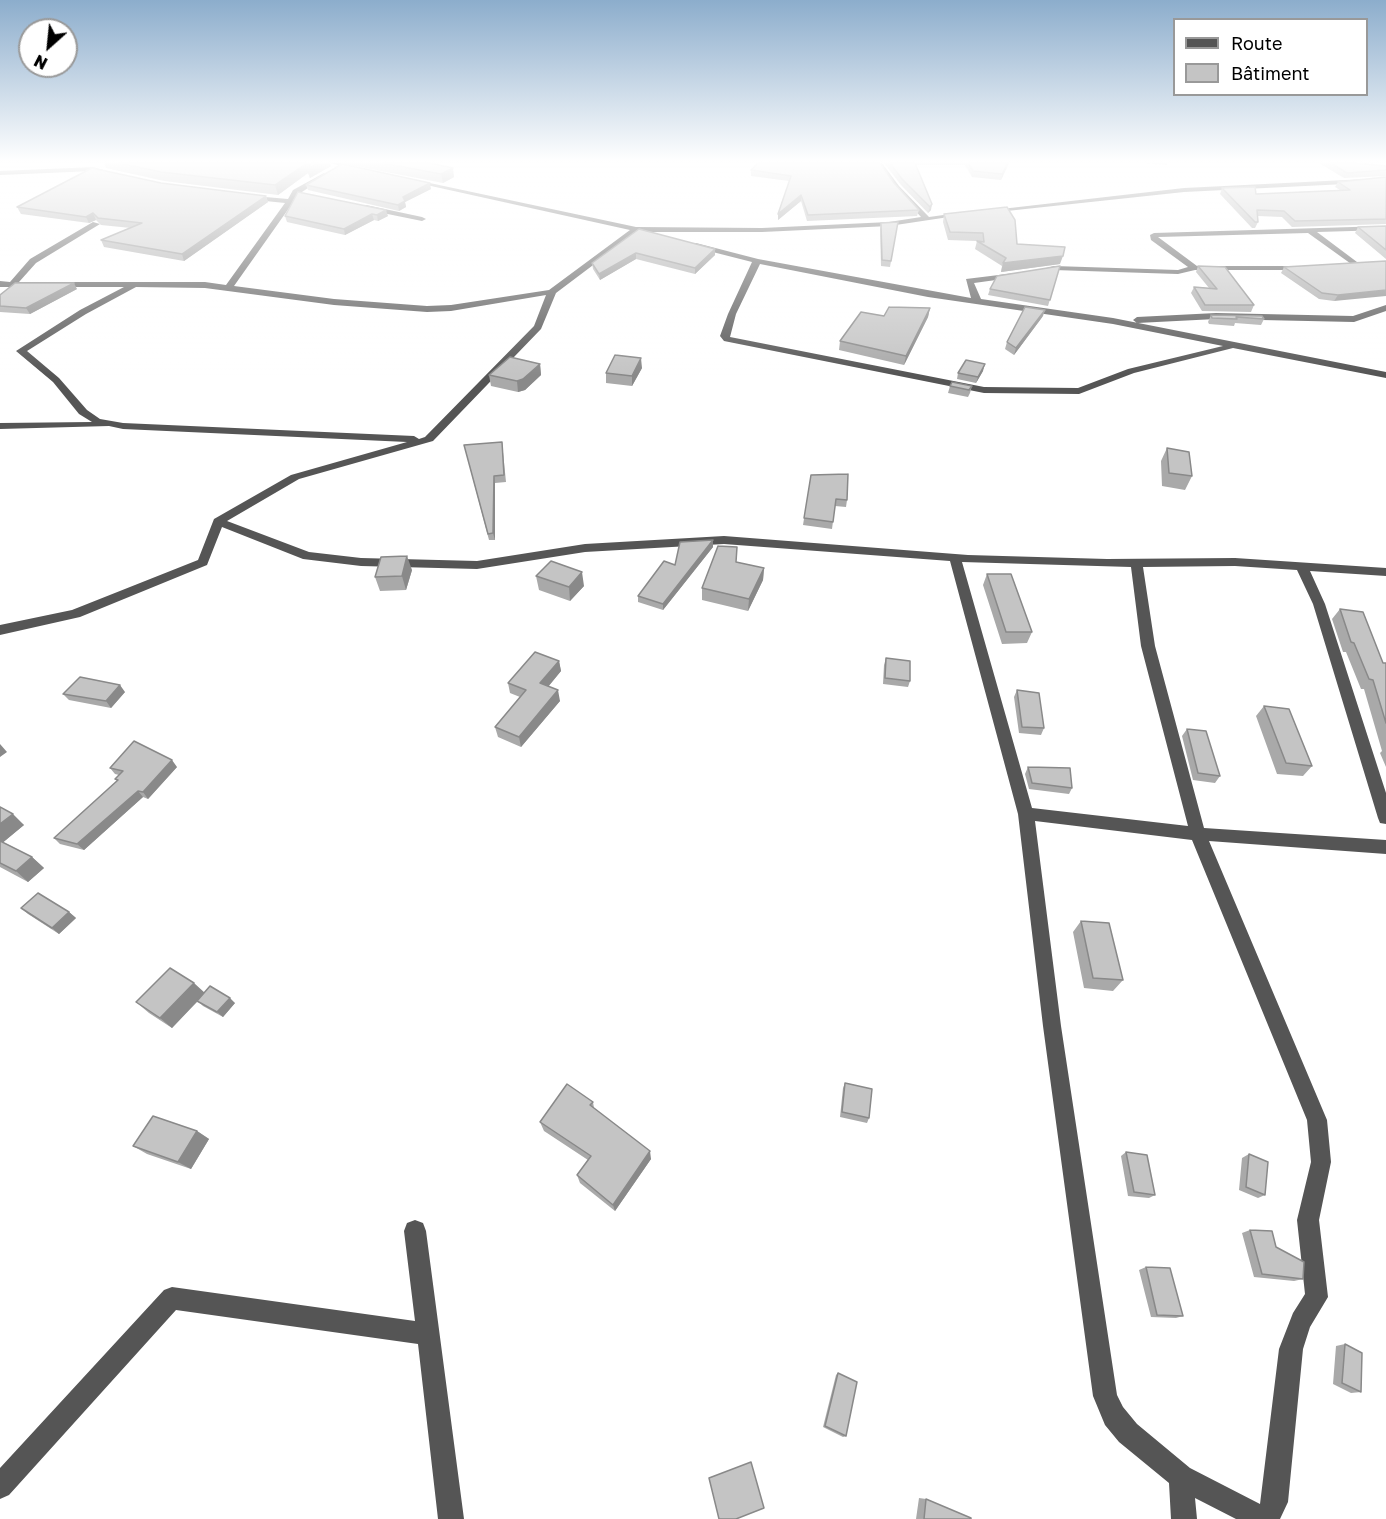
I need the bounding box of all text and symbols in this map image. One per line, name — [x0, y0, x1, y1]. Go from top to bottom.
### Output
north arrow — [18, 18, 78, 78]
legend — [1173, 18, 1368, 96]
text: Route — [1231, 32, 1282, 54]
text: N — [31, 51, 51, 74]
text: Bâtiment — [1231, 62, 1310, 84]

